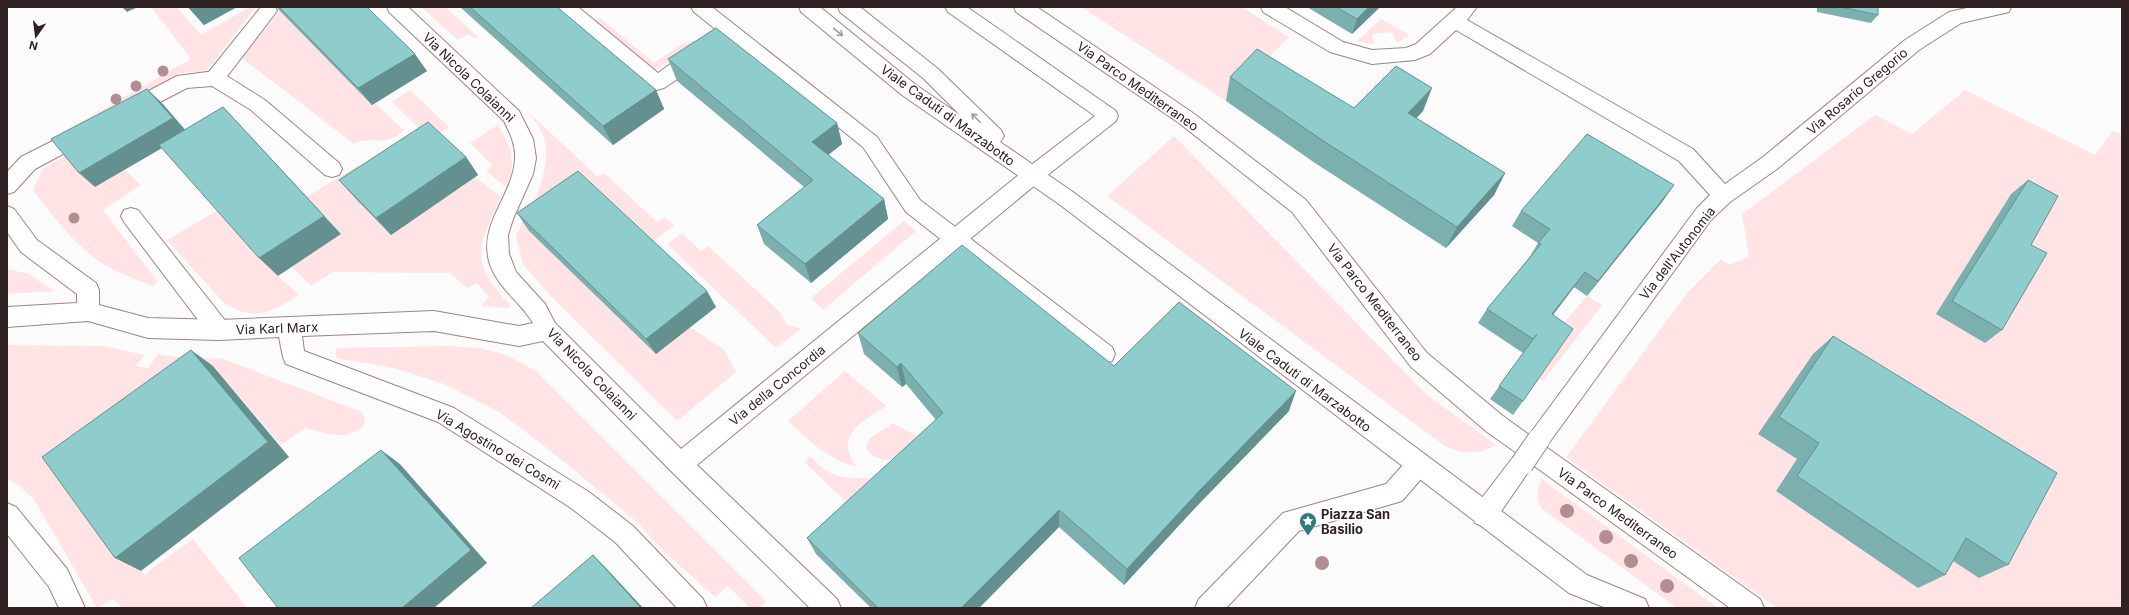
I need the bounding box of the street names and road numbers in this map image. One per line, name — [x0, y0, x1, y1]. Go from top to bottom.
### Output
street label: Via Nicola Colaianni — [420, 29, 518, 125]
street label: Via Parco Mediterraneo — [1074, 38, 1202, 134]
street label: Via Rosario Gregorio — [1803, 44, 1911, 138]
street label: Viale Caduti di Marzabotto — [878, 61, 1018, 169]
street label: Via dell'Autonomia — [1636, 203, 1718, 303]
street label: Via Parco Mediterraneo — [1324, 240, 1426, 364]
street label: Via Karl Marx — [236, 319, 318, 337]
street label: Via Nicola Colaianni — [544, 325, 640, 423]
street label: Viale Caduti di Marzabotto — [1235, 325, 1375, 435]
street label: Via della Concordia — [726, 341, 828, 429]
street label: Via Agostino dei Cosmi — [433, 406, 563, 492]
street label: Via Parco Mediterraneo — [1555, 464, 1681, 562]

